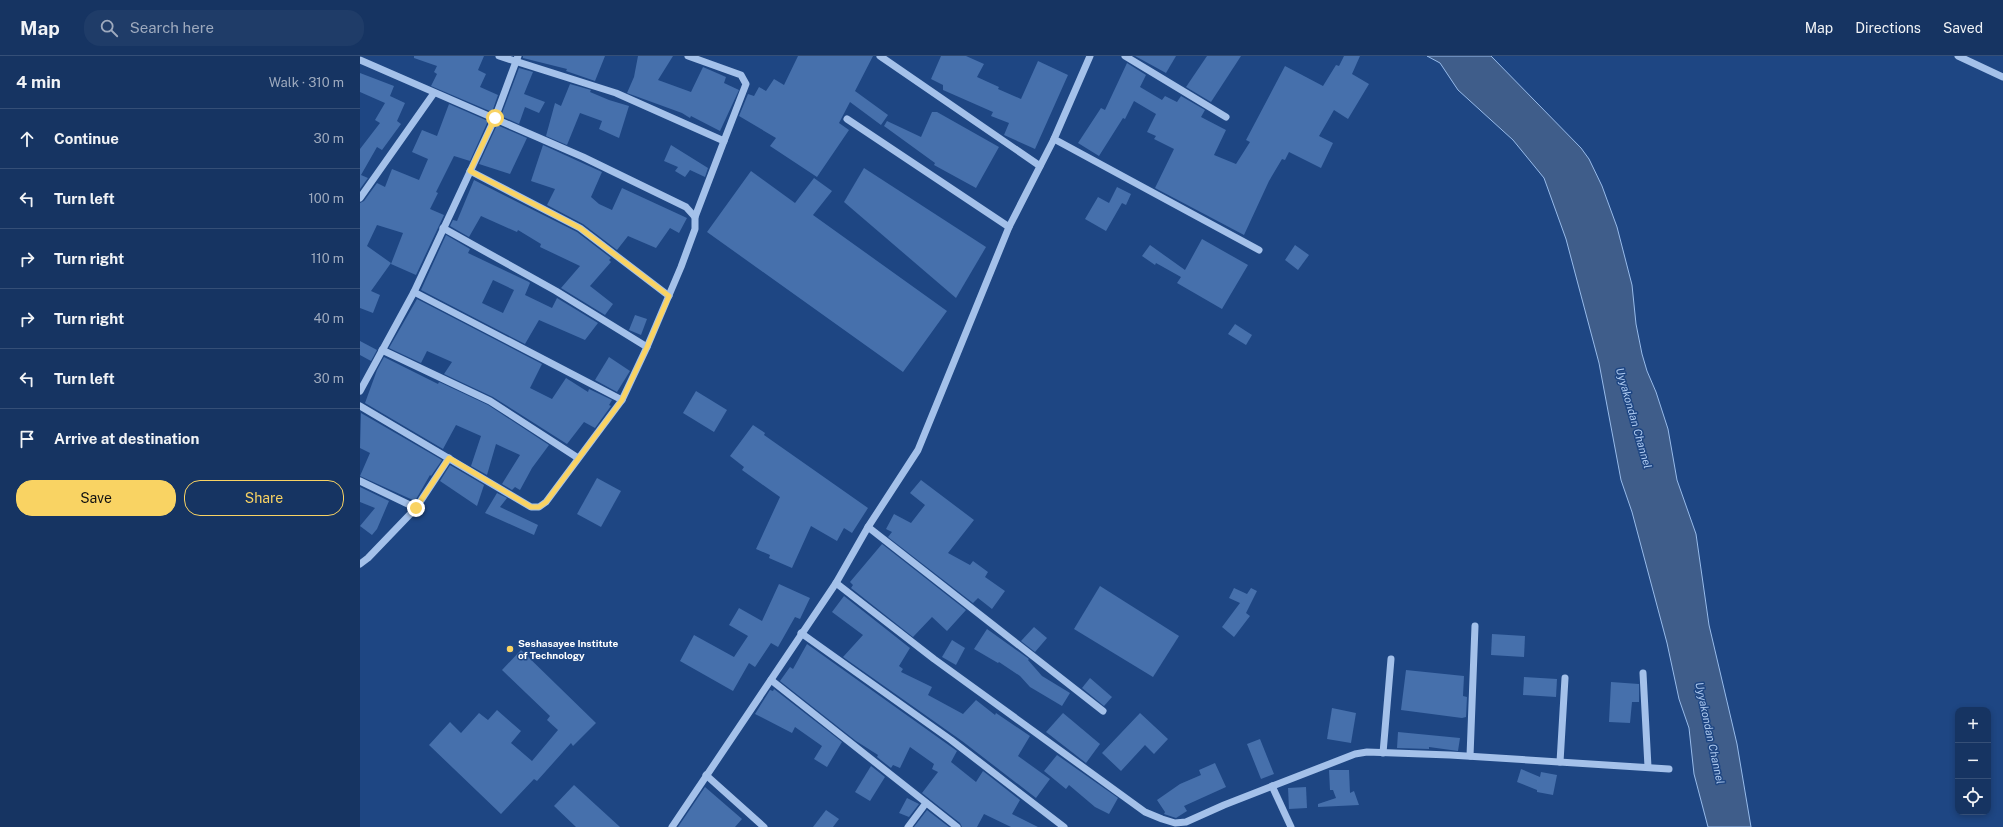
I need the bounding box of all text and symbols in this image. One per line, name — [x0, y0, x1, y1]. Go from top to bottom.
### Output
search box — [84, 10, 364, 46]
text: Map — [20, 17, 60, 39]
icon: search — [98, 17, 120, 39]
text: Search here — [130, 19, 214, 36]
text: Map — [1805, 20, 1833, 36]
text: Directions — [1855, 20, 1921, 36]
text: Saved — [1943, 20, 1983, 36]
text: 4 min — [16, 72, 61, 92]
text: Walk · 310 m — [269, 75, 344, 90]
route start — [486, 109, 504, 127]
icon: ahead — [16, 128, 38, 150]
text: Continue — [54, 130, 119, 147]
text: 30 m — [314, 131, 344, 146]
icon: left — [16, 188, 38, 210]
text: Turn left — [54, 190, 115, 207]
text: 100 m — [308, 191, 344, 206]
icon: right — [16, 248, 38, 270]
text: Turn right — [54, 250, 124, 267]
text: 110 m — [311, 251, 344, 266]
icon: right — [16, 308, 38, 330]
text: Turn right — [54, 310, 124, 327]
text: 40 m — [313, 311, 344, 326]
water label: Uyyakondan Channel — [1614, 366, 1654, 470]
icon: left — [16, 368, 38, 390]
text: Turn left — [54, 370, 115, 387]
text: 30 m — [314, 371, 344, 386]
icon: arrive — [16, 428, 38, 450]
text: Arrive at destination — [54, 430, 199, 447]
button: Save — [16, 480, 176, 516]
button: Share — [184, 480, 344, 516]
route end — [407, 499, 425, 517]
place label: Seshasayee Institute of Technology — [518, 637, 619, 661]
marker: Seshasayee Institute of Technology — [505, 644, 515, 654]
water label: Uyyakondan Channel — [1693, 681, 1727, 785]
map controls — [1955, 707, 1991, 815]
button: + — [1955, 707, 1991, 743]
button: − — [1955, 743, 1991, 779]
button: locate — [1955, 779, 1991, 815]

